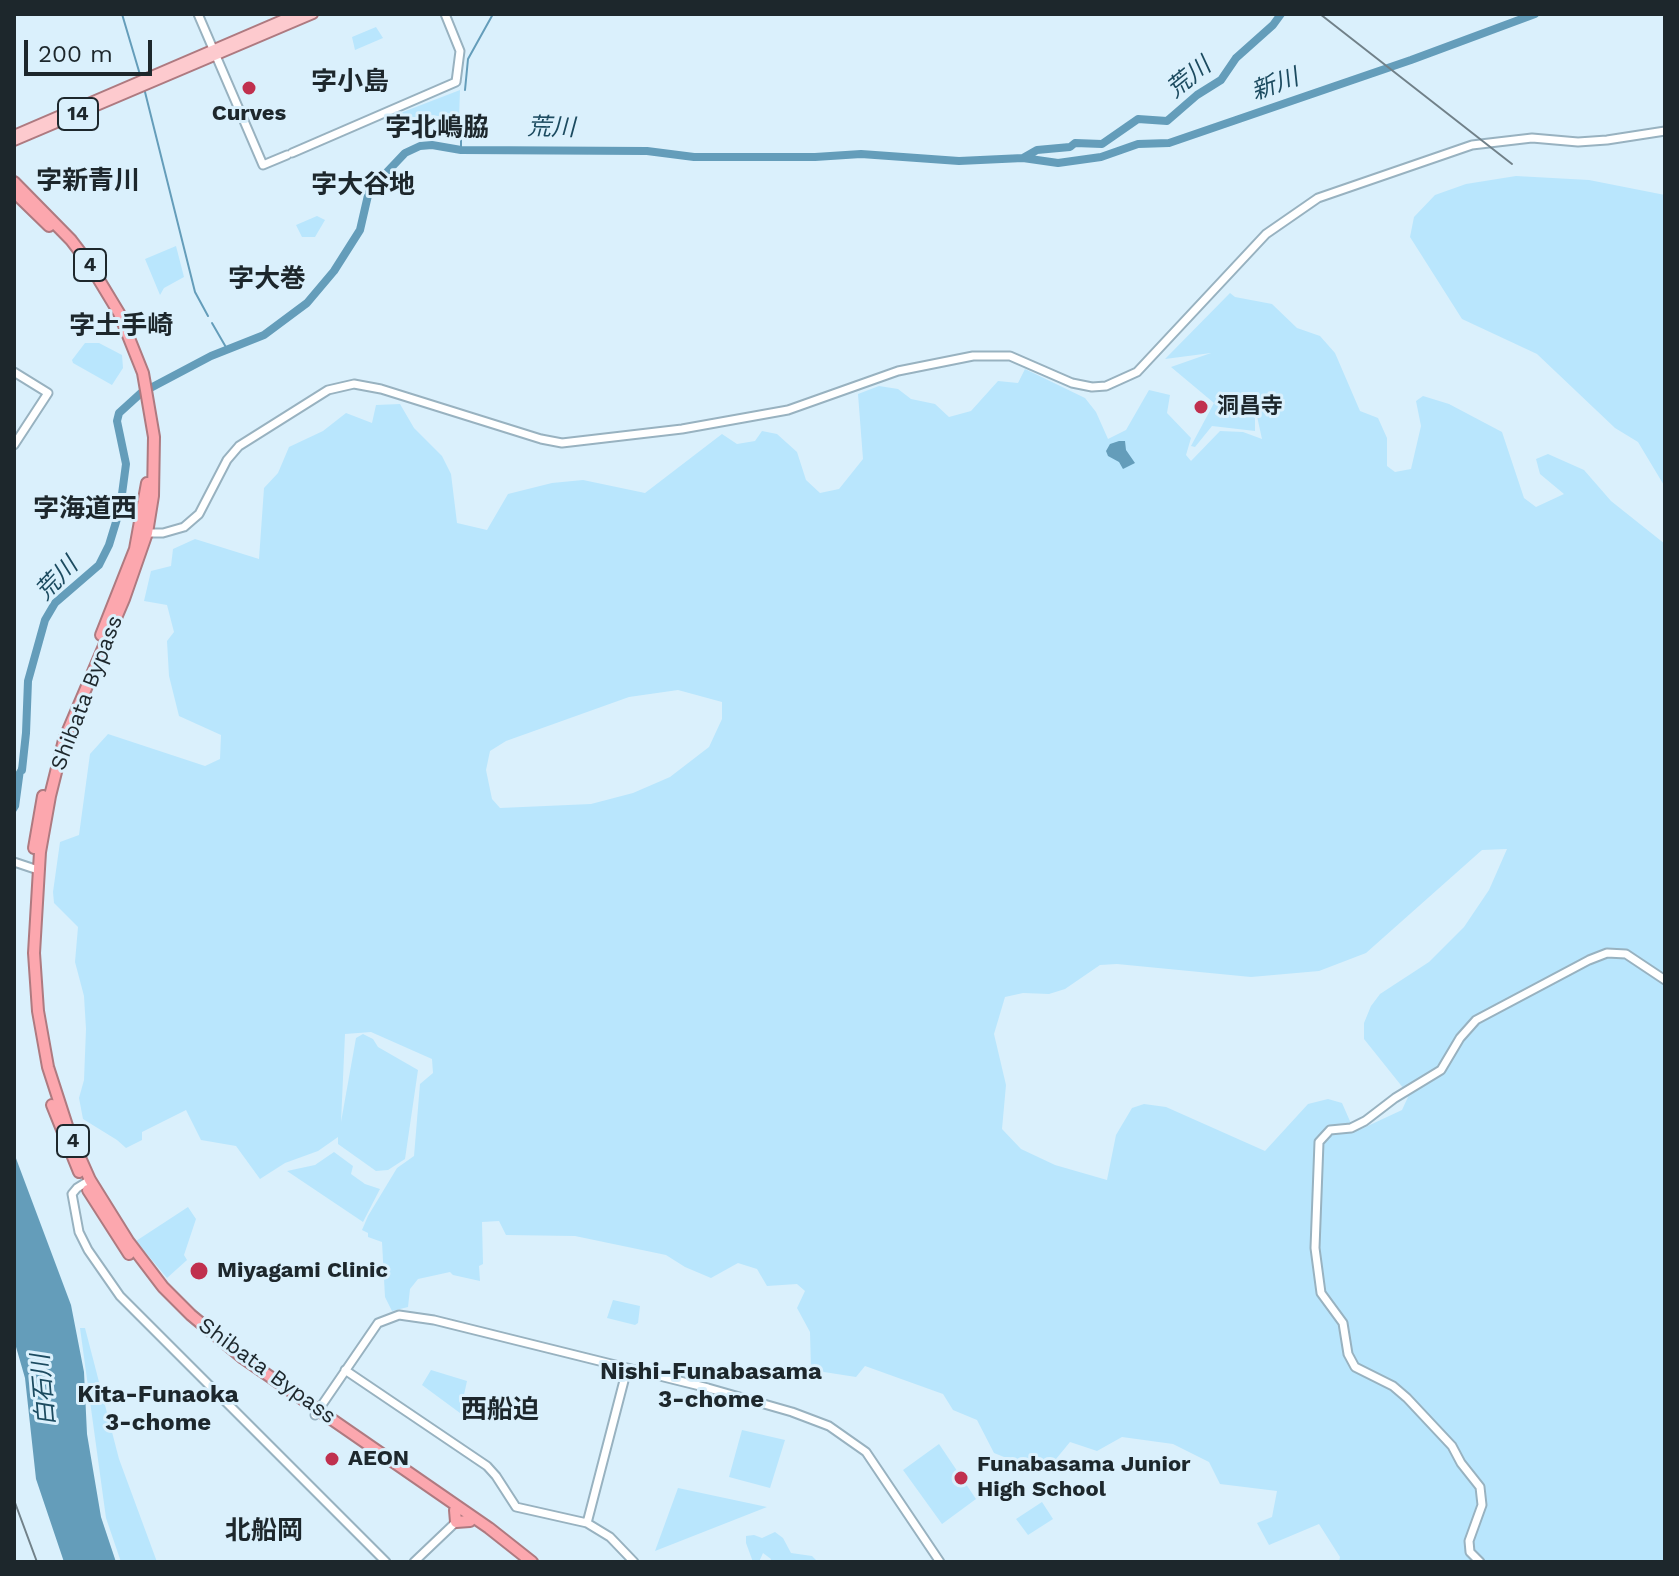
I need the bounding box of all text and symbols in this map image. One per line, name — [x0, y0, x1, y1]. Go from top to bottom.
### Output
scale bar — [28, 24, 156, 74]
text: 200 m — [38, 40, 113, 68]
water label: 荒川 — [1161, 52, 1217, 104]
water label: 新川 — [1248, 63, 1302, 107]
district label: 字小島 — [311, 66, 389, 98]
marker: Curves — [240, 79, 258, 97]
road number: 14 — [58, 98, 98, 130]
place label: Curves — [212, 101, 286, 127]
district label: 字北嶋脇 — [385, 112, 489, 144]
water label: 荒川 — [527, 113, 575, 143]
district label: 字新青川 — [36, 165, 140, 197]
district label: 字大谷地 — [311, 169, 415, 201]
road number: 4 — [74, 249, 106, 281]
district label: 字大巻 — [228, 263, 306, 295]
district label: 字土手崎 — [69, 310, 173, 342]
place label: 洞昌寺 — [1217, 394, 1283, 420]
marker: 洞昌寺 — [1192, 398, 1210, 416]
district label: 字海道西 — [33, 493, 137, 525]
water label: 荒川 — [30, 552, 84, 606]
street label: Shibata Bypass — [45, 612, 129, 774]
road number: 4 — [57, 1125, 89, 1157]
place label: Miyagami Clinic — [217, 1258, 388, 1284]
marker: Miyagami Clinic — [188, 1260, 210, 1282]
street label: Shibata Bypass — [193, 1312, 341, 1430]
water label: 白石川 — [27, 1353, 61, 1427]
district label: Nishi-Funabasama 3-chome — [600, 1358, 822, 1414]
district label: Kita-Funaoka 3-chome — [77, 1381, 239, 1437]
district label: 西船迫 — [461, 1394, 539, 1426]
place label: AEON — [348, 1446, 409, 1472]
marker: AEON — [323, 1450, 341, 1468]
place label: Funabasama Junior High School — [977, 1452, 1191, 1504]
marker: Funabasama Junior High School — [952, 1469, 970, 1487]
district label: 北船岡 — [225, 1515, 303, 1547]

